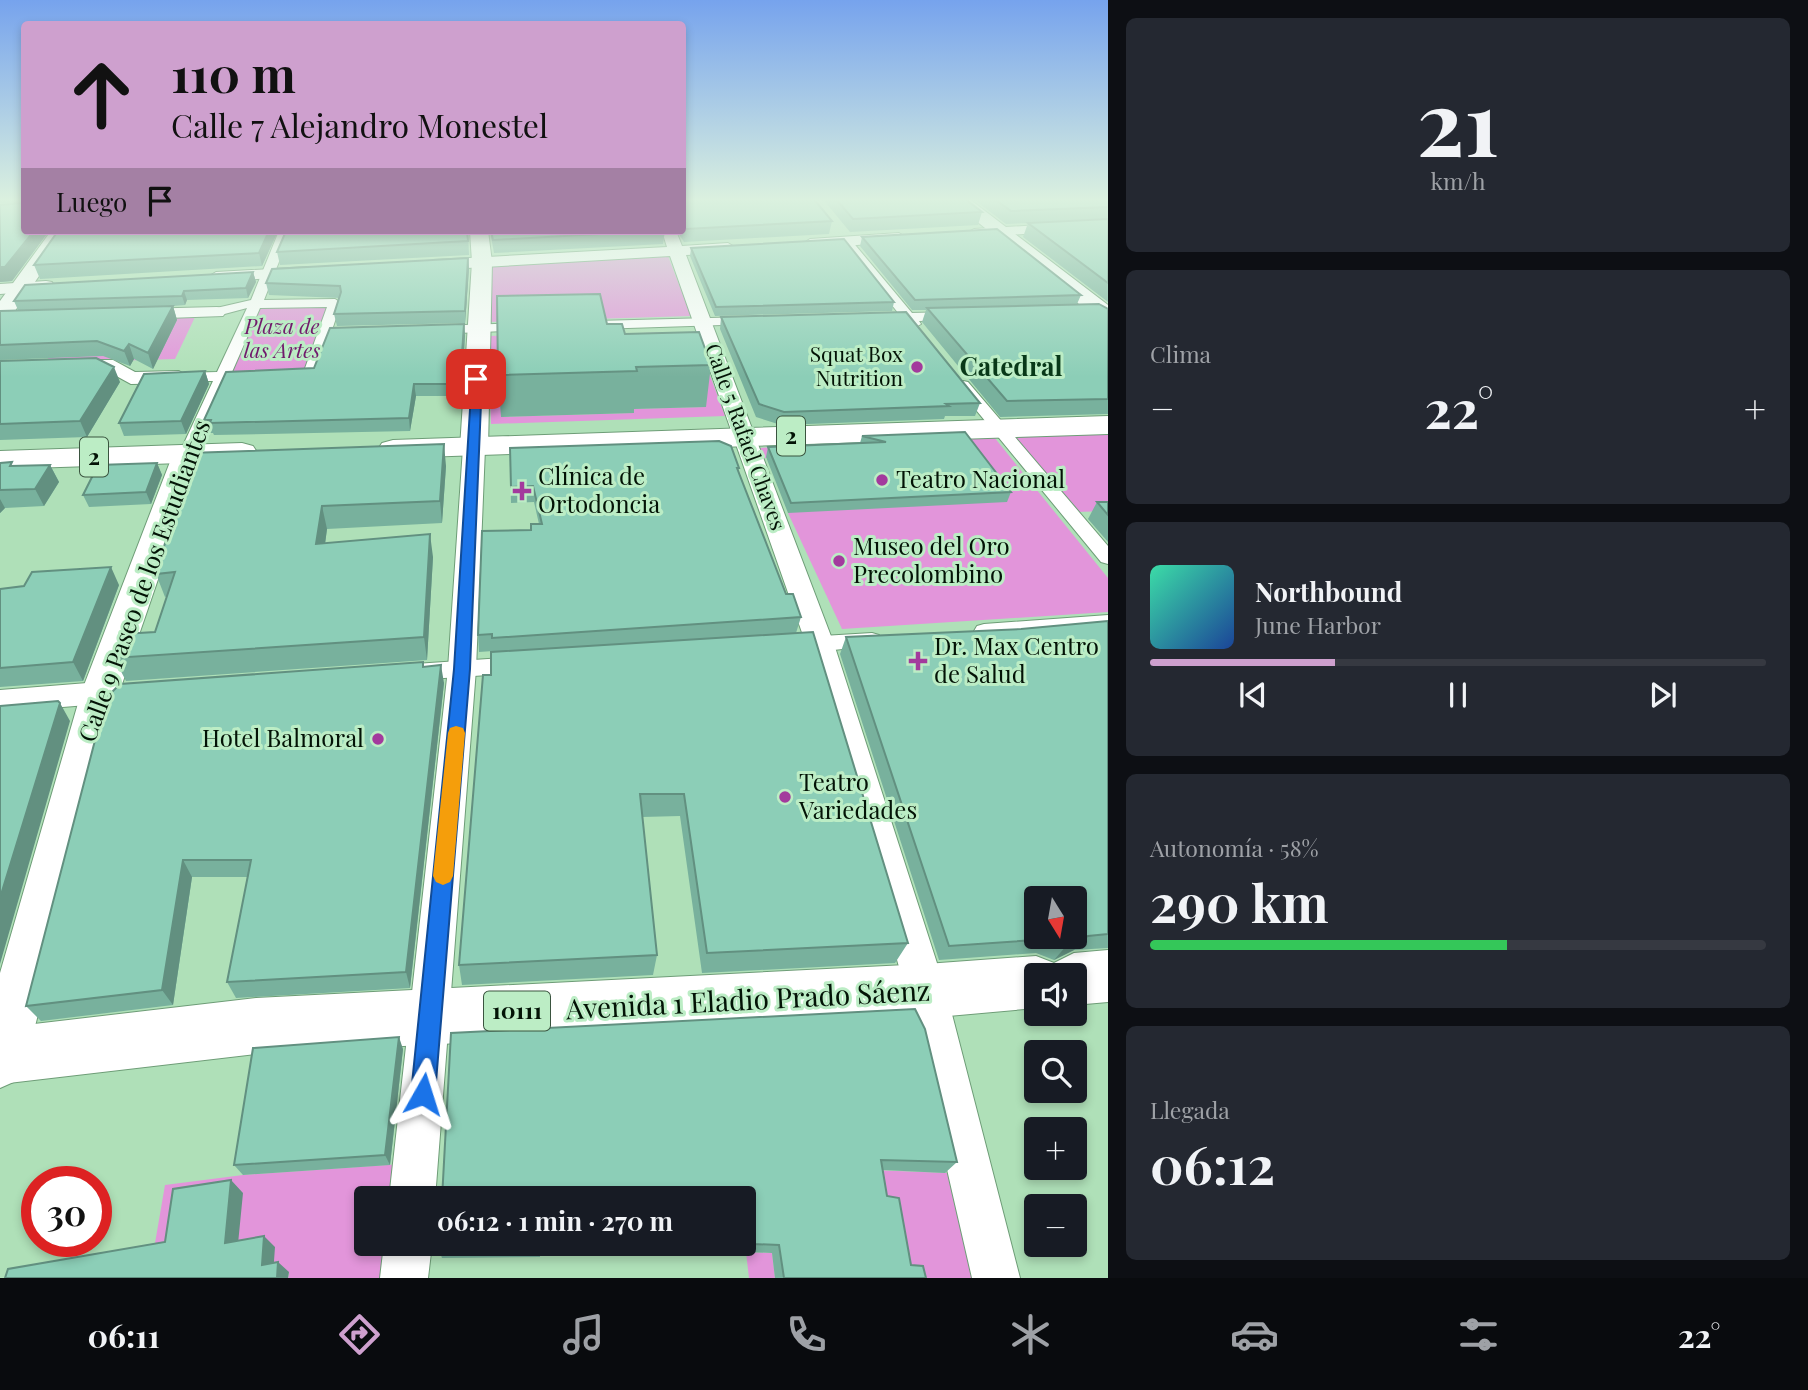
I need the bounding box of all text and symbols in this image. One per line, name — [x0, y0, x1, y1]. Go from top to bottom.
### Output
text: 110 m — [171, 40, 296, 105]
icon: ahead — [56, 49, 147, 140]
text: 21 — [1417, 59, 1499, 180]
text: Calle 7 Alejandro Monestel — [171, 103, 548, 146]
text: km/h — [1430, 165, 1486, 196]
icon: arrive — [141, 182, 179, 220]
text: Luego — [56, 184, 127, 219]
park label: Plaza de las Artes — [243, 311, 320, 363]
text: Clima — [1150, 338, 1211, 369]
street label: Calle 5 Rafael Chaves — [700, 339, 794, 534]
place label: Squat Box Nutrition — [810, 339, 903, 391]
district label: Catedral — [959, 348, 1063, 383]
pin — [446, 349, 506, 409]
marker: Squat Box Nutrition — [909, 359, 925, 375]
icon: arrive — [457, 360, 495, 398]
text: 22° — [1425, 373, 1494, 442]
text: − — [1150, 382, 1175, 433]
text: + — [1744, 382, 1766, 433]
street label: Calle 9 Paseo de los Estudiantes — [70, 415, 216, 746]
road number: 2 — [777, 416, 805, 456]
road number: 2 — [80, 438, 108, 477]
place label: Clínica de Ortodoncia — [538, 459, 660, 519]
place label: Teatro Nacional — [896, 462, 1065, 494]
marker: Teatro Nacional — [874, 472, 890, 488]
marker: Clínica de Ortodoncia — [512, 481, 532, 501]
place label: Museo del Oro Precolombino — [853, 529, 1010, 589]
marker: Museo del Oro Precolombino — [831, 553, 847, 569]
text: Northbound — [1255, 574, 1402, 609]
text: June Harbor — [1255, 609, 1381, 640]
place label: Dr. Max Centro de Salud — [934, 629, 1099, 689]
marker: Dr. Max Centro de Salud — [908, 651, 928, 671]
icon: previous — [1234, 676, 1272, 714]
icon: pause — [1439, 676, 1477, 714]
icon: next — [1644, 676, 1682, 714]
place label: Hotel Balmoral — [202, 721, 364, 753]
marker: Hotel Balmoral — [370, 731, 386, 747]
place label: Teatro Variedades — [798, 765, 917, 825]
marker: Teatro Variedades — [777, 789, 793, 805]
text: Autonomía · 58% — [1150, 832, 1319, 863]
text: 290 km — [1150, 867, 1328, 936]
north arrow — [1024, 886, 1087, 948]
map controls — [1024, 886, 1087, 1257]
button: sound — [1024, 963, 1087, 1026]
street label: Avenida 1 Eladio Prado Sáenz — [564, 970, 931, 1027]
road number: 10111 — [484, 992, 550, 1030]
button: search — [1024, 1040, 1087, 1103]
position arrow — [386, 1057, 460, 1131]
text: Llegada — [1150, 1094, 1230, 1125]
button: + — [1024, 1117, 1087, 1180]
text: 06:12 — [1150, 1129, 1275, 1198]
speed limit sign: 30 — [21, 1166, 112, 1257]
button: − — [1024, 1194, 1087, 1257]
text: 06:12 · 1 min · 270 m — [437, 1203, 673, 1238]
icon: directions — [335, 1310, 384, 1359]
icon: music — [559, 1310, 608, 1359]
icon: phone — [782, 1310, 831, 1359]
icon: climate — [1006, 1310, 1055, 1359]
icon: car — [1230, 1310, 1279, 1359]
icon: filters — [1454, 1310, 1503, 1359]
text: 06:11 — [87, 1313, 160, 1356]
text: 22° — [1678, 1313, 1721, 1356]

